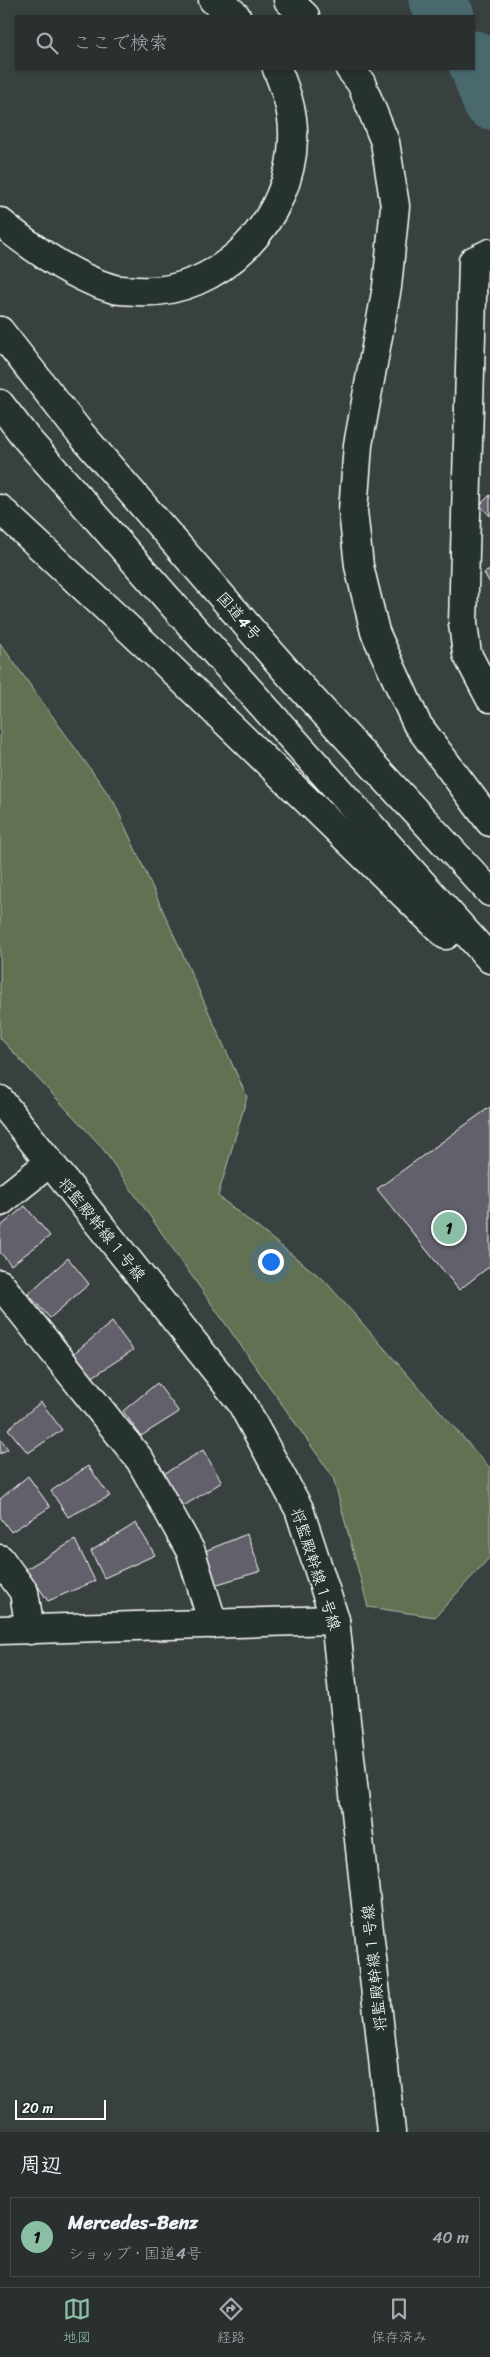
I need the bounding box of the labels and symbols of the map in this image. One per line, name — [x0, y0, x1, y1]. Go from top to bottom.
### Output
street label: 国道4号 — [209, 585, 269, 647]
street label: 将監殿幹線１号線 — [50, 1170, 154, 1288]
pin: 1 — [433, 1209, 465, 1247]
your location — [258, 1249, 284, 1275]
street label: 将監殿幹線１号線 — [282, 1504, 350, 1634]
street label: 将監殿幹線１号線 — [353, 1903, 395, 2033]
scale bar — [15, 2097, 106, 2120]

